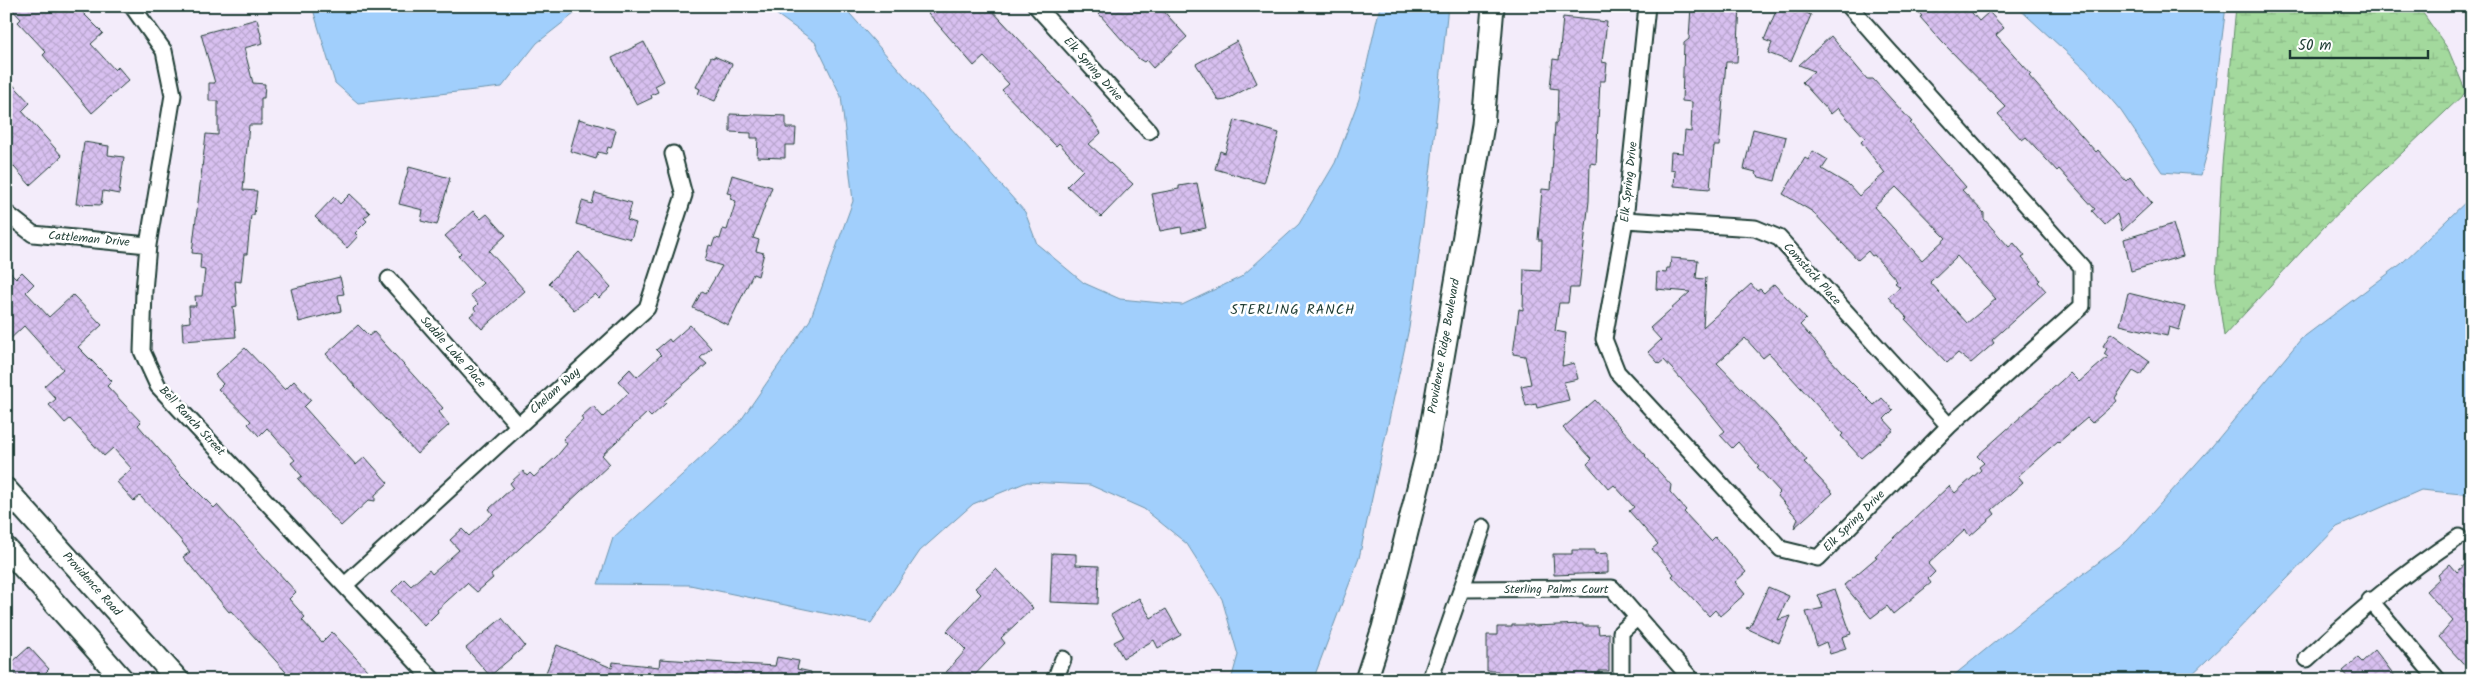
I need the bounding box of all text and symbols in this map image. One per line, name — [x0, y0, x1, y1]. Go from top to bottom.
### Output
scale bar — [2290, 28, 2428, 60]
street label: Elk Spring Drive — [1059, 32, 1128, 106]
text: 50 m — [2298, 34, 2332, 58]
street label: Elk Spring Drive — [1615, 140, 1643, 223]
street label: Cattleman Drive — [47, 226, 131, 252]
street label: Comstock Place — [1779, 238, 1846, 310]
street label: Providence Ridge Boulevard — [1423, 276, 1465, 415]
district label: STERLING RANCH — [1231, 299, 1355, 321]
street label: Saddle Lake Place — [415, 312, 491, 393]
street label: Chelam Way — [525, 363, 585, 419]
street label: Bell Ranch Street — [154, 382, 230, 461]
street label: Elk Spring Drive — [1819, 485, 1890, 556]
street label: Providence Road — [58, 547, 127, 621]
street label: Sterling Palms Court — [1504, 580, 1609, 599]

